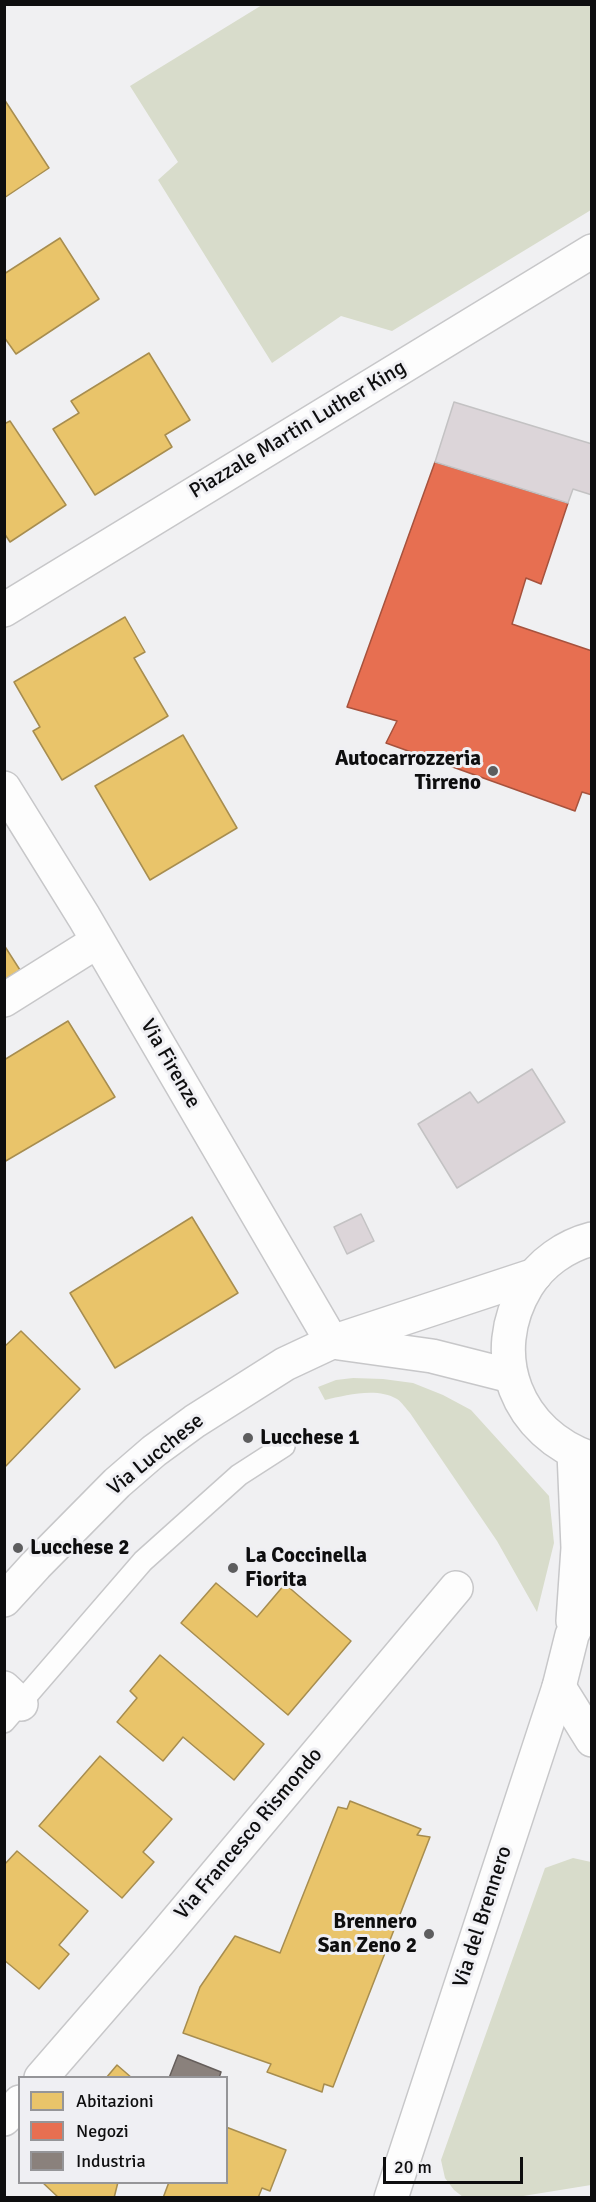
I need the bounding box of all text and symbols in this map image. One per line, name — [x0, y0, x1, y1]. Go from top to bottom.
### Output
street label: Piazzale Martin Luther King — [185, 355, 411, 505]
place label: Autocarrozzeria Tirreno — [335, 746, 481, 796]
marker: Autocarrozzeria Tirreno — [486, 764, 500, 778]
street label: Via Firenze — [134, 1015, 206, 1113]
street label: Via Lucchese — [103, 1409, 209, 1501]
place label: Lucchese 1 — [260, 1425, 360, 1451]
marker: Lucchese 1 — [241, 1431, 255, 1445]
place label: Lucchese 2 — [30, 1535, 130, 1561]
marker: Lucchese 2 — [11, 1541, 25, 1555]
place label: La Coccinella Fiorita — [245, 1543, 367, 1593]
marker: La Coccinella Fiorita — [226, 1561, 240, 1575]
street label: Via Francesco Rismondo — [170, 1743, 328, 1925]
street label: Via del Brennero — [448, 1843, 518, 1991]
place label: Brennero San Zeno 2 — [318, 1909, 417, 1959]
marker: Brennero San Zeno 2 — [422, 1927, 436, 1941]
legend — [18, 2076, 228, 2184]
text: Abitazioni — [76, 2090, 154, 2112]
text: Negozi — [76, 2120, 129, 2142]
scale bar — [386, 2145, 526, 2183]
text: Industria — [76, 2150, 146, 2172]
text: 20 m — [394, 2156, 432, 2178]

